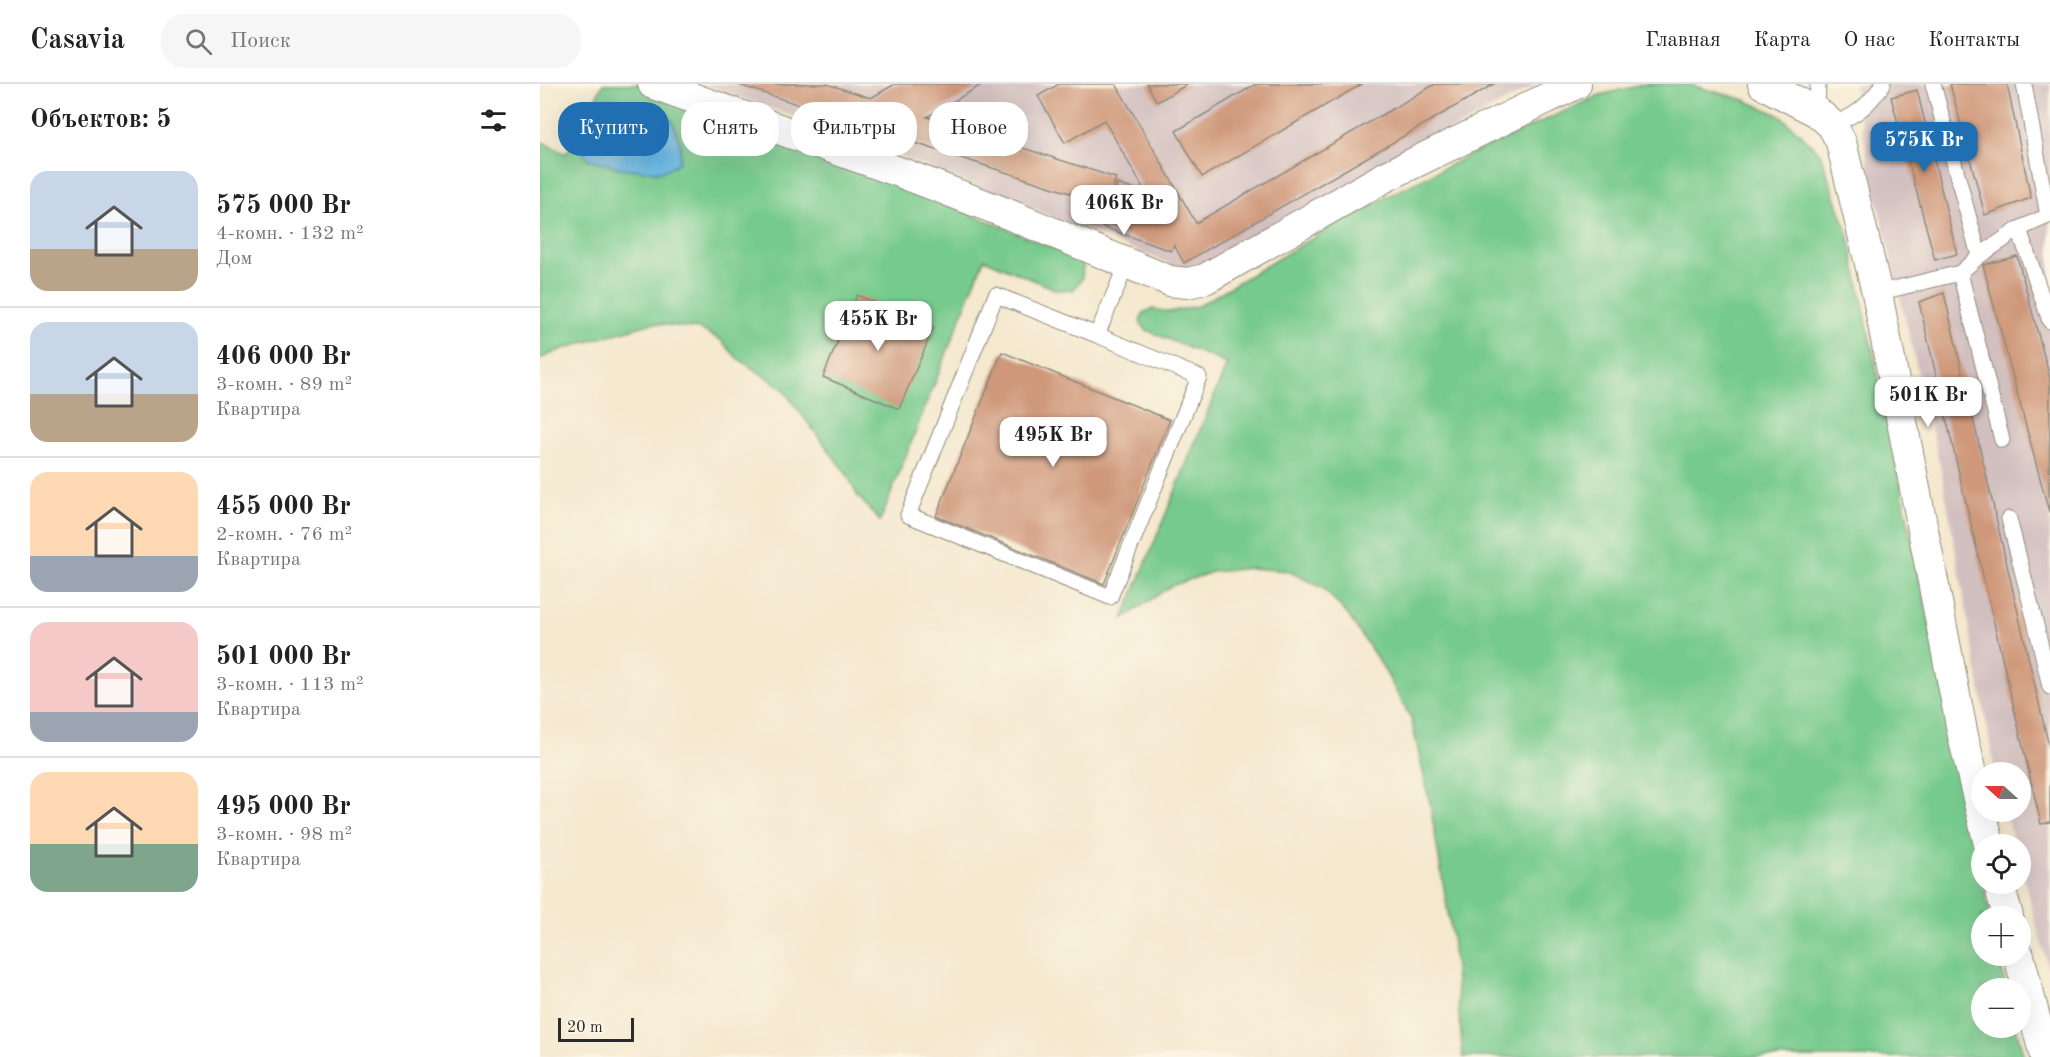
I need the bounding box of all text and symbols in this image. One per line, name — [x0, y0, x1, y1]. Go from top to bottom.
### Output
search box — [161, 14, 581, 68]
icon: search — [182, 25, 215, 58]
text: Casavia — [30, 27, 125, 55]
text: Поиск — [230, 30, 291, 52]
text: Главная — [1645, 30, 1721, 51]
text: Карта — [1754, 30, 1811, 51]
text: О нас — [1844, 30, 1895, 51]
text: Контакты — [1928, 30, 2020, 51]
chip: Купить — [558, 102, 669, 156]
chip: Снять — [681, 102, 779, 156]
chip: Фильтры — [791, 102, 917, 156]
chip: Новое — [929, 102, 1028, 156]
icon: filters — [477, 104, 510, 137]
text: Объектов: 5 — [30, 107, 171, 133]
pin: 575K Br — [1869, 122, 1979, 173]
text: 575K Br — [1885, 131, 1963, 151]
pin: 406K Br — [1069, 185, 1179, 236]
text: 575 000 Br — [216, 193, 351, 219]
text: 406K Br — [1085, 194, 1163, 214]
icon: home — [78, 195, 150, 267]
text: 4-комн. · 132 m² — [216, 224, 364, 244]
text: Дом — [216, 249, 252, 269]
pin: 455K Br — [823, 301, 933, 352]
text: 455K Br — [839, 310, 917, 330]
text: 406 000 Br — [216, 344, 351, 370]
icon: home — [78, 346, 150, 418]
text: 3-комн. · 89 m² — [216, 375, 352, 395]
pin: 501K Br — [1873, 377, 1983, 428]
text: 501K Br — [1889, 386, 1967, 406]
text: Квартира — [216, 400, 301, 420]
pin: 495K Br — [998, 417, 1108, 468]
text: 495K Br — [1014, 426, 1092, 446]
text: 455 000 Br — [216, 494, 351, 520]
icon: home — [78, 496, 150, 568]
text: 2-комн. · 76 m² — [216, 525, 352, 545]
text: Квартира — [216, 550, 301, 570]
text: 501 000 Br — [216, 644, 351, 670]
icon: home — [78, 646, 150, 718]
text: 3-комн. · 113 m² — [216, 675, 364, 695]
text: Квартира — [216, 700, 301, 720]
north arrow — [1971, 762, 2031, 822]
map controls — [1971, 762, 2031, 1038]
text: 495 000 Br — [216, 794, 351, 820]
icon: home — [78, 796, 150, 868]
text: 3-комн. · 98 m² — [216, 825, 352, 845]
button: locate — [1971, 834, 2031, 894]
text: Квартира — [216, 850, 301, 870]
button: + — [1971, 906, 2031, 966]
button: − — [1971, 978, 2031, 1038]
scale bar — [558, 1015, 634, 1042]
text: 20 m — [567, 1020, 603, 1036]

